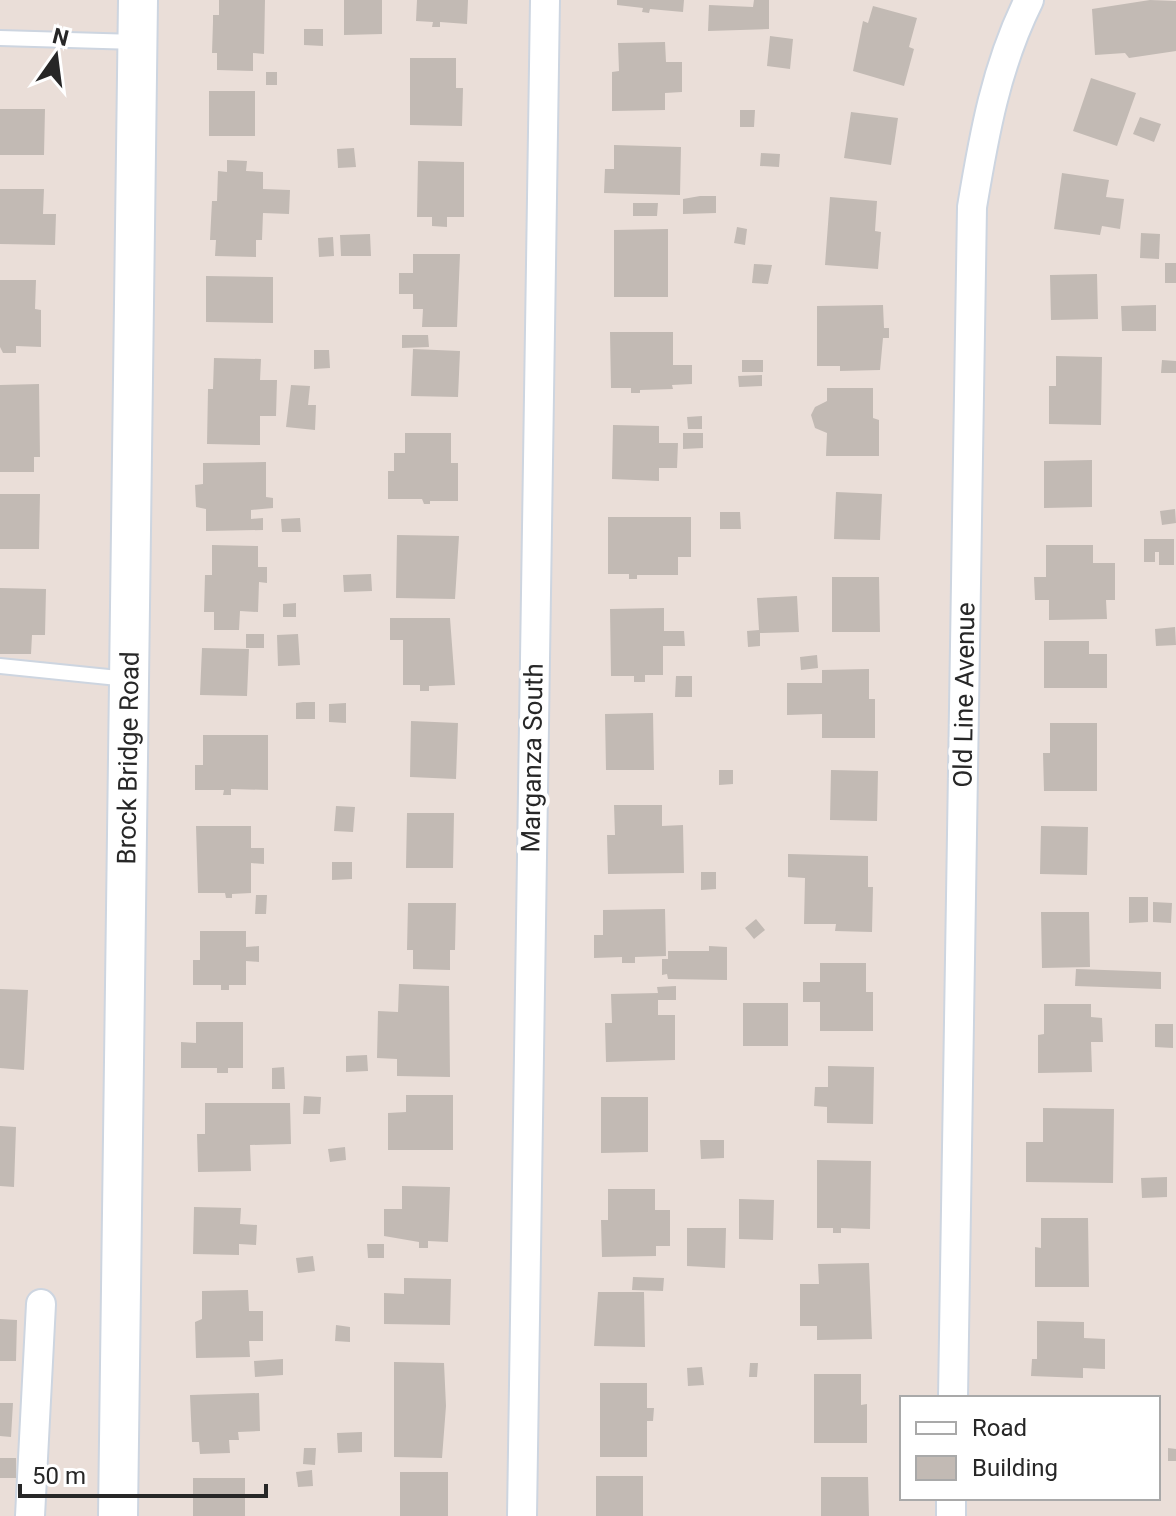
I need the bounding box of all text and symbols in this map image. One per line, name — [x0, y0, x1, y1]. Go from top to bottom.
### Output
north arrow — [16, 16, 96, 96]
text: N — [50, 23, 71, 51]
street label: Old Line Avenue — [947, 602, 981, 788]
street label: Brock Bridge Road — [111, 651, 145, 865]
street label: Marganza South — [515, 663, 549, 853]
legend — [900, 1396, 1160, 1500]
text: Road — [972, 1414, 1027, 1442]
scale bar — [20, 1448, 266, 1498]
text: Building — [972, 1454, 1058, 1482]
text: 50 m — [32, 1462, 86, 1490]

